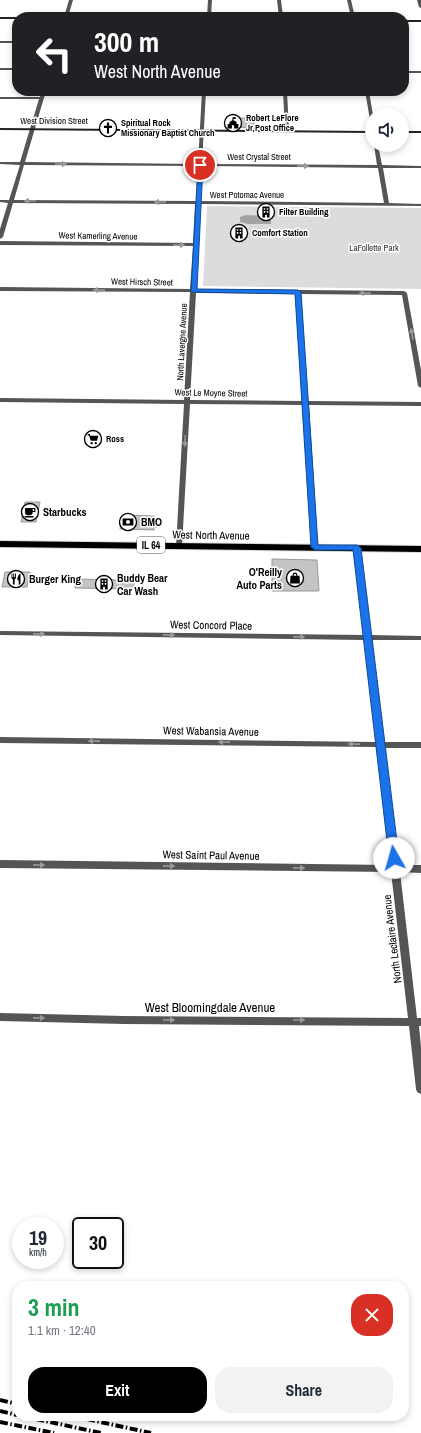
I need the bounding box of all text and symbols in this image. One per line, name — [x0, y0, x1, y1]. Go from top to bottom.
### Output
text: 300 m — [94, 23, 159, 61]
icon: left — [28, 28, 80, 80]
text: West North Avenue — [94, 59, 221, 84]
map controls — [365, 108, 409, 152]
button: sound — [365, 108, 409, 152]
place label: Robert LeFlore Jr Post Office — [246, 112, 299, 134]
public building icon: Robert LeFlore Jr Post Office — [223, 113, 243, 133]
street label: West Division Street — [20, 115, 88, 127]
place label: Spiritual Rock Missionary Baptist Church — [121, 117, 215, 139]
church icon: Spiritual Rock Missionary Baptist Church — [98, 118, 118, 138]
pin — [183, 148, 217, 182]
street label: West Crystal Street — [227, 151, 291, 163]
icon: arrive — [189, 154, 211, 176]
one-way arrow — [55, 161, 68, 167]
one-way arrow — [297, 163, 310, 169]
street label: West Potomac Avenue — [210, 189, 284, 201]
one-way arrow — [23, 198, 36, 204]
one-way arrow — [153, 199, 166, 205]
building icon: Filter Building — [256, 202, 276, 222]
place label: Filter Building — [279, 206, 329, 218]
building icon: Comfort Station — [229, 223, 249, 243]
place label: Comfort Station — [252, 227, 308, 239]
street label: West Kamerling Avenue — [58, 229, 138, 243]
one-way arrow — [173, 242, 186, 248]
park label: LaFollette Park — [349, 242, 399, 254]
street label: West Hirsch Street — [111, 275, 173, 289]
one-way arrow — [92, 287, 105, 293]
one-way arrow — [358, 290, 371, 296]
street label: North Lavergne Avenue — [174, 303, 190, 381]
one-way arrow — [408, 328, 414, 340]
street label: West Le Moyne Street — [174, 386, 248, 400]
supermarket icon: Ross — [83, 429, 103, 449]
place label: Ross — [106, 433, 124, 445]
one-way arrow — [182, 435, 188, 448]
cafe icon: Starbucks — [20, 502, 40, 522]
place label: Starbucks — [43, 505, 87, 519]
bank icon: BMO — [118, 512, 138, 532]
place label: BMO — [141, 515, 162, 529]
street label: West North Avenue — [172, 527, 250, 543]
road number: IL 64 — [137, 537, 165, 553]
place label: O'Reilly Auto Parts — [236, 565, 282, 592]
shop icon: O'Reilly Auto Parts — [285, 568, 305, 588]
restaurant icon: Burger King — [6, 569, 26, 589]
place label: Buddy Bear Car Wash — [117, 571, 168, 598]
place label: Burger King — [29, 572, 82, 586]
building icon: Buddy Bear Car Wash — [94, 574, 114, 594]
street label: West Concord Place — [170, 617, 252, 633]
one-way arrow — [33, 631, 46, 637]
one-way arrow — [163, 632, 176, 638]
one-way arrow — [293, 634, 306, 640]
street label: West Wabansia Avenue — [163, 723, 259, 739]
one-way arrow — [87, 738, 100, 744]
one-way arrow — [218, 739, 230, 746]
one-way arrow — [347, 741, 360, 747]
position arrow — [373, 837, 415, 879]
street label: West Saint Paul Avenue — [162, 847, 260, 863]
one-way arrow — [33, 862, 46, 868]
one-way arrow — [163, 863, 176, 869]
one-way arrow — [293, 865, 306, 871]
street label: North Leclaire Avenue — [380, 894, 404, 984]
street label: West Bloomingdale Avenue — [145, 999, 275, 1016]
one-way arrow — [33, 1015, 46, 1021]
one-way arrow — [163, 1017, 176, 1023]
one-way arrow — [293, 1017, 306, 1023]
speed limit sign: 30 — [72, 1217, 124, 1269]
text: 19 — [29, 1224, 47, 1251]
text: km/h — [29, 1246, 47, 1259]
text: 3 min — [28, 1291, 79, 1323]
button: close — [351, 1294, 393, 1336]
text: 1.1 km · 12:40 — [28, 1322, 96, 1339]
button: Exit — [28, 1367, 207, 1413]
button: Share — [215, 1367, 393, 1413]

